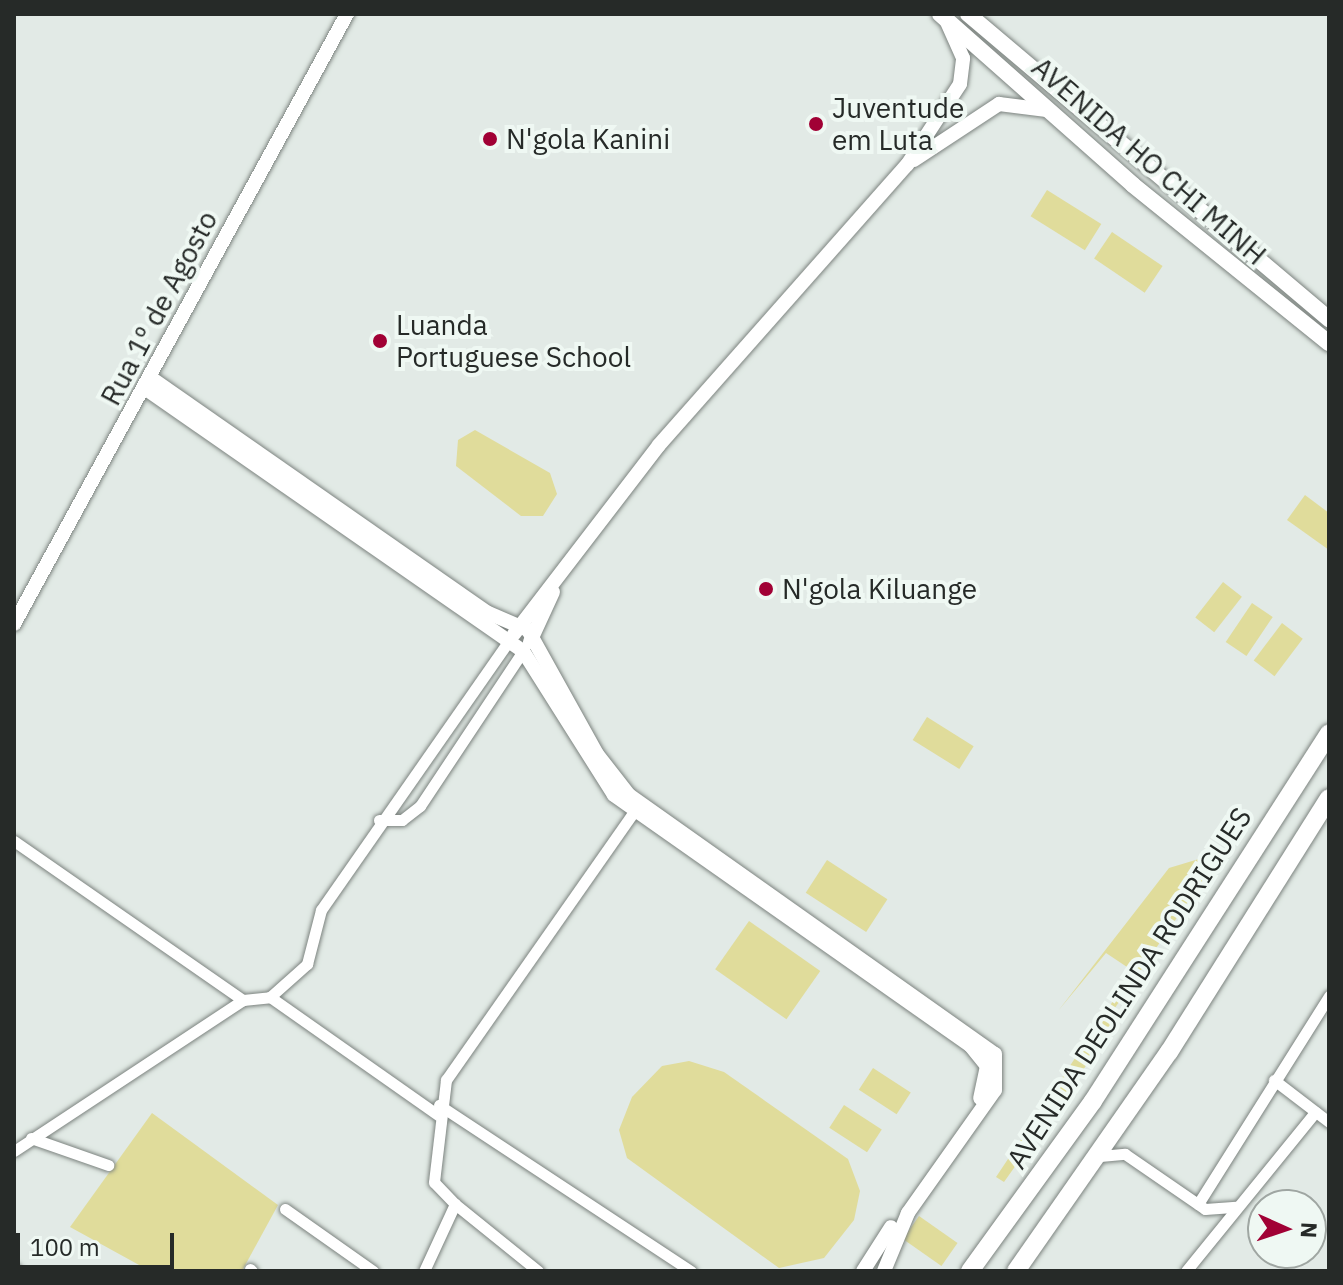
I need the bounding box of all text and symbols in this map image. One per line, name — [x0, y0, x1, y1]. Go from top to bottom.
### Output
street label: AVENIDA HO CHI MINH — [1025, 50, 1273, 272]
place label: Juventude em Luta — [832, 91, 964, 157]
marker: Juventude em Luta — [807, 115, 825, 133]
place label: N'gola Kanini — [506, 122, 670, 156]
marker: N'gola Kanini — [481, 130, 499, 148]
street label: Rua 1º de Agosto — [94, 205, 224, 411]
place label: Luanda Portuguese School — [396, 308, 631, 374]
marker: Luanda Portuguese School — [371, 332, 389, 350]
place label: N'gola Kiluange — [782, 572, 977, 606]
marker: N'gola Kiluange — [757, 580, 775, 598]
street label: AVENIDA DEOLINDA RODRIGUES — [1000, 801, 1258, 1175]
north arrow — [1247, 1189, 1327, 1269]
scale bar — [20, 1217, 178, 1267]
text: N — [1295, 1221, 1324, 1239]
text: 100 m — [30, 1231, 100, 1263]

